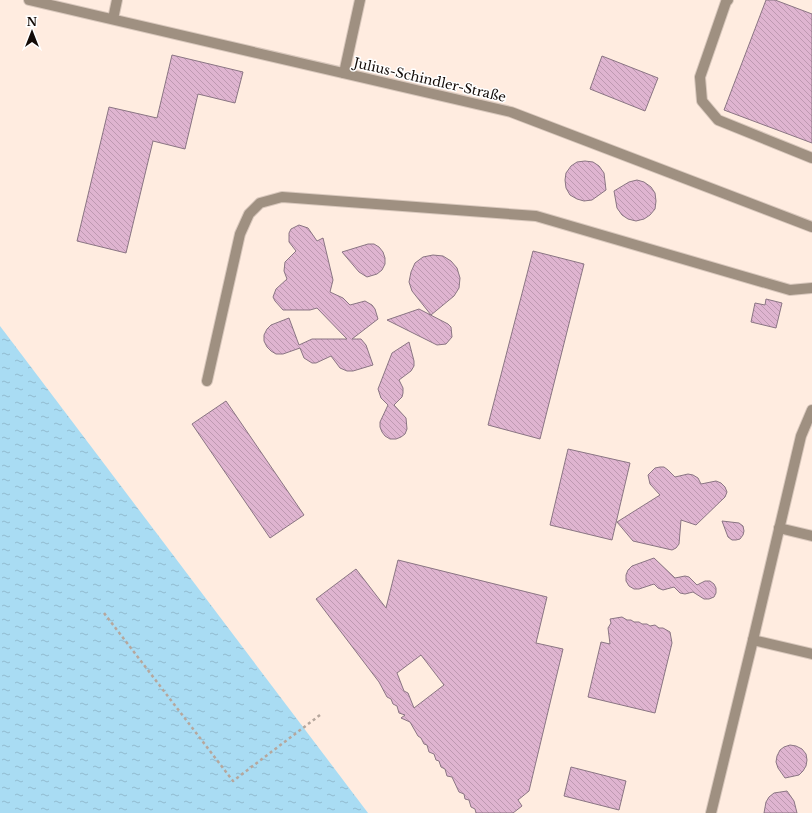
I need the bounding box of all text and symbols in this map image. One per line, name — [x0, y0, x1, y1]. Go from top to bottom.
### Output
north arrow — [12, 12, 52, 52]
text: N — [27, 15, 38, 29]
street label: Julius-Schindler-Straße — [350, 54, 508, 106]

